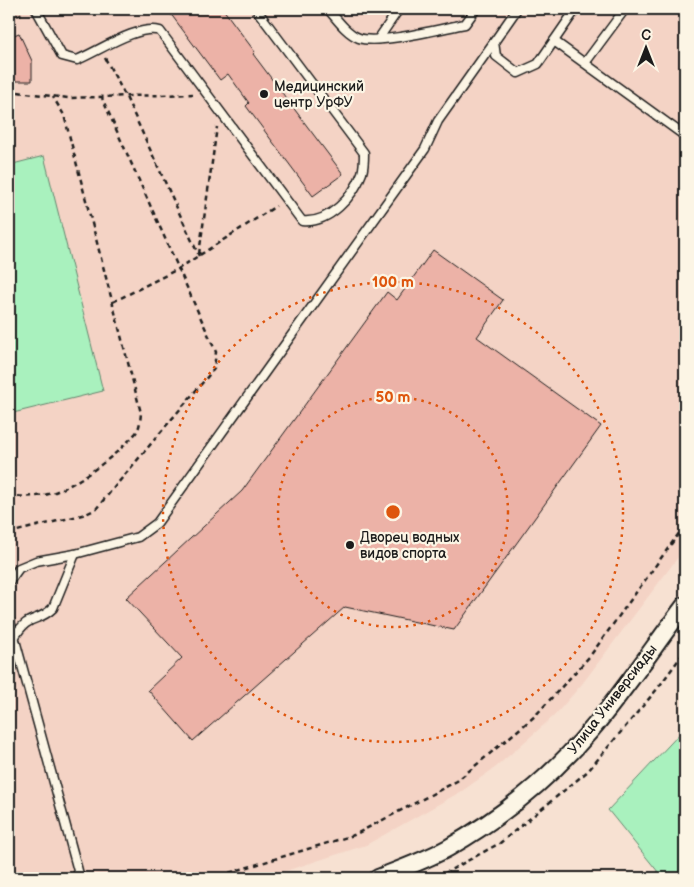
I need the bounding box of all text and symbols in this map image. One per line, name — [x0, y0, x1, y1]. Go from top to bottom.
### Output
north arrow — [622, 22, 672, 72]
text: С — [641, 27, 651, 44]
place label: Медицинский центр УрФУ — [274, 78, 364, 111]
marker: Медицинский центр УрФУ — [258, 88, 270, 100]
text: 100 m — [372, 273, 414, 292]
text: 50 m — [376, 388, 411, 407]
centre of rings — [384, 503, 402, 521]
place label: Дворец водных видов спорта — [360, 529, 460, 562]
marker: Дворец водных видов спорта — [344, 539, 356, 551]
street label: Улица Универсиады — [564, 641, 661, 758]

